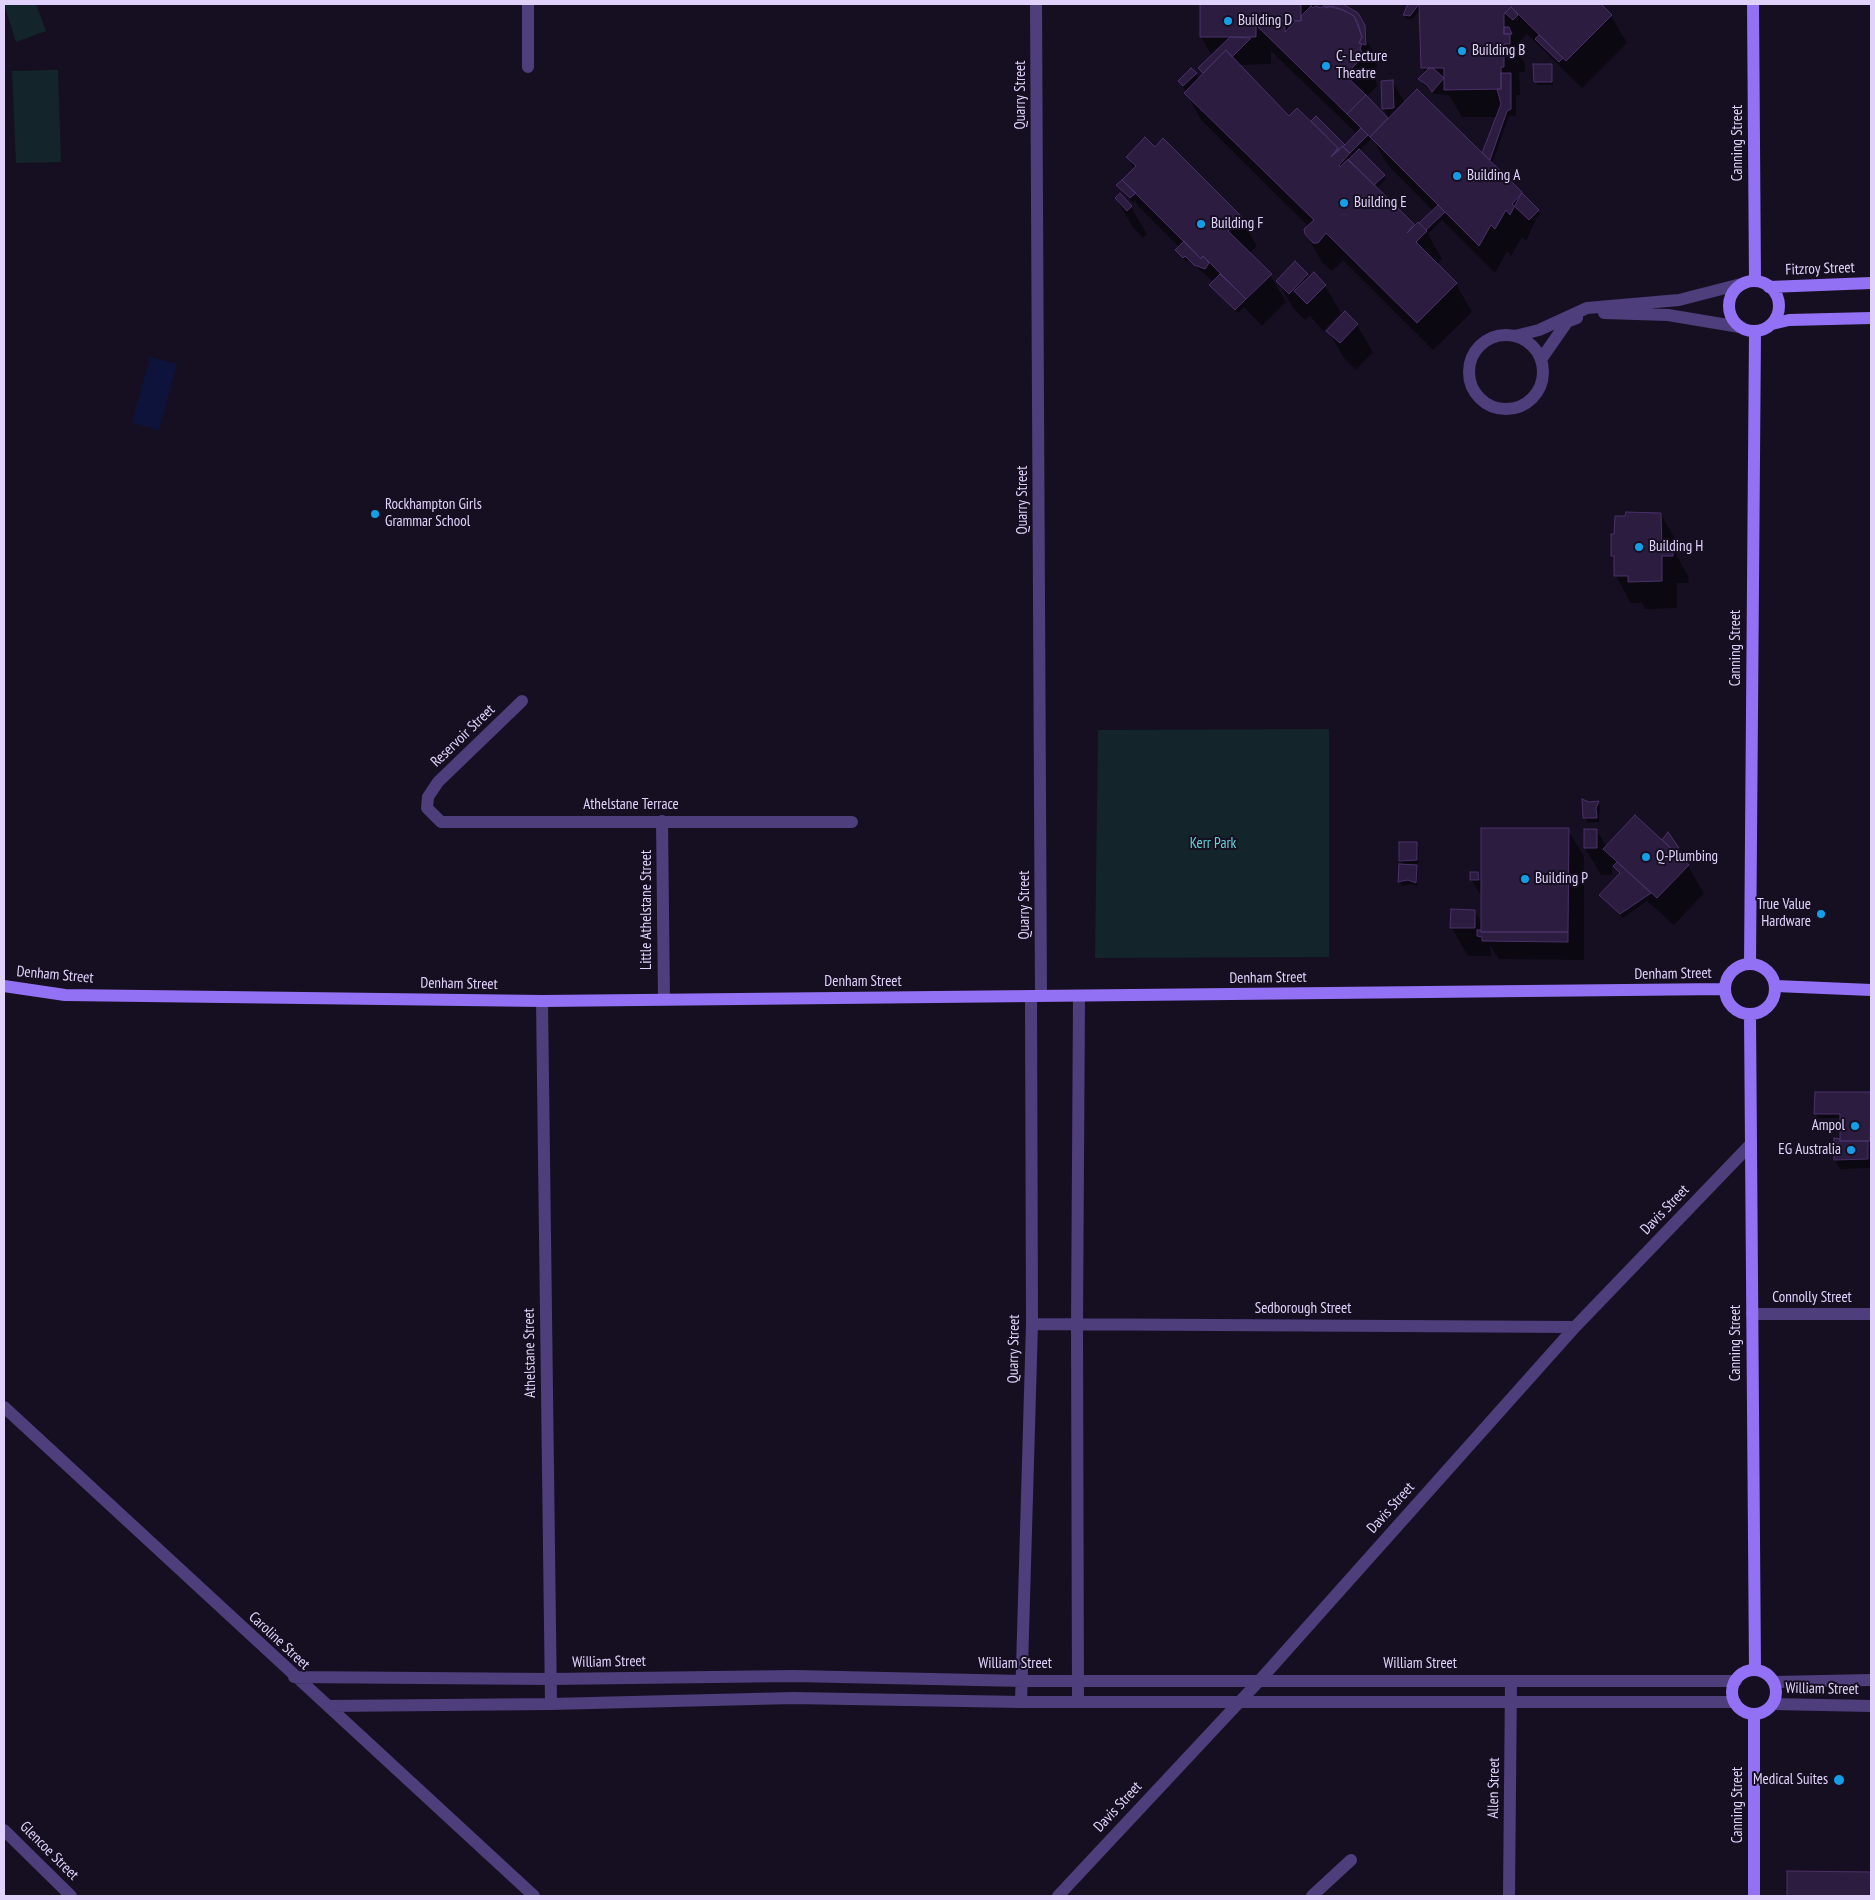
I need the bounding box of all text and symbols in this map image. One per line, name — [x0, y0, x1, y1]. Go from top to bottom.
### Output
place label: Building D — [1238, 12, 1292, 30]
marker: Building D — [1222, 15, 1234, 27]
place label: Building B — [1472, 42, 1525, 60]
marker: Building B — [1456, 45, 1468, 57]
place label: C- Lecture Theatre — [1336, 48, 1387, 83]
marker: C- Lecture Theatre — [1320, 60, 1332, 72]
street label: Quarry Street — [1012, 61, 1030, 129]
street label: Canning Street — [1729, 105, 1747, 181]
place label: Building A — [1467, 167, 1520, 185]
marker: Building A — [1451, 170, 1463, 182]
place label: Building E — [1354, 194, 1407, 212]
marker: Building E — [1338, 197, 1350, 209]
place label: Building F — [1211, 215, 1264, 233]
marker: Building F — [1195, 218, 1207, 230]
street label: Fitzroy Street — [1785, 259, 1855, 279]
street label: Quarry Street — [1014, 466, 1032, 534]
place label: Rockhampton Girls Grammar School — [385, 496, 482, 531]
marker: Rockhampton Girls Grammar School — [369, 508, 381, 520]
place label: Building H — [1649, 538, 1703, 556]
marker: Building H — [1633, 541, 1645, 553]
street label: Canning Street — [1727, 610, 1745, 686]
street label: Reservoir Street — [427, 701, 499, 771]
street label: Athelstane Terrace — [583, 796, 679, 814]
park label: Kerr Park — [1190, 835, 1236, 853]
place label: Q-Plumbing — [1656, 848, 1718, 866]
street label: Little Athelstane Street — [638, 850, 656, 970]
marker: Q-Plumbing — [1640, 851, 1652, 863]
place label: Building P — [1535, 870, 1588, 888]
street label: Quarry Street — [1016, 871, 1034, 939]
marker: Building P — [1519, 873, 1531, 885]
place label: True Value Hardware — [1757, 896, 1811, 931]
marker: True Value Hardware — [1815, 908, 1827, 920]
street label: Denham Street — [16, 963, 94, 987]
street label: Denham Street — [1634, 964, 1712, 984]
street label: Denham Street — [1229, 968, 1307, 988]
street label: Denham Street — [824, 973, 902, 991]
street label: Denham Street — [420, 974, 498, 994]
place label: Ampol — [1812, 1117, 1845, 1135]
marker: Ampol — [1849, 1120, 1861, 1132]
place label: EG Australia — [1778, 1141, 1841, 1159]
marker: EG Australia — [1845, 1144, 1857, 1156]
street label: Davis Street — [1637, 1181, 1693, 1239]
street label: Connolly Street — [1772, 1289, 1852, 1307]
street label: Sedborough Street — [1255, 1300, 1351, 1318]
street label: Canning Street — [1727, 1305, 1745, 1381]
street label: Athelstane Street — [520, 1308, 540, 1398]
street label: Quarry Street — [1004, 1314, 1024, 1384]
street label: Davis Street — [1363, 1479, 1419, 1537]
street label: Caroline Street — [245, 1608, 313, 1674]
street label: William Street — [572, 1652, 646, 1672]
street label: William Street — [978, 1655, 1052, 1673]
street label: William Street — [1383, 1655, 1457, 1673]
street label: William Street — [1785, 1679, 1859, 1699]
street label: Allen Street — [1484, 1757, 1504, 1819]
street label: Canning Street — [1729, 1767, 1747, 1843]
place label: Medical Suites — [1753, 1771, 1828, 1789]
marker: Medical Suites — [1832, 1773, 1846, 1787]
street label: Davis Street — [1090, 1778, 1146, 1836]
street label: Glencoe Street — [16, 1818, 82, 1884]

